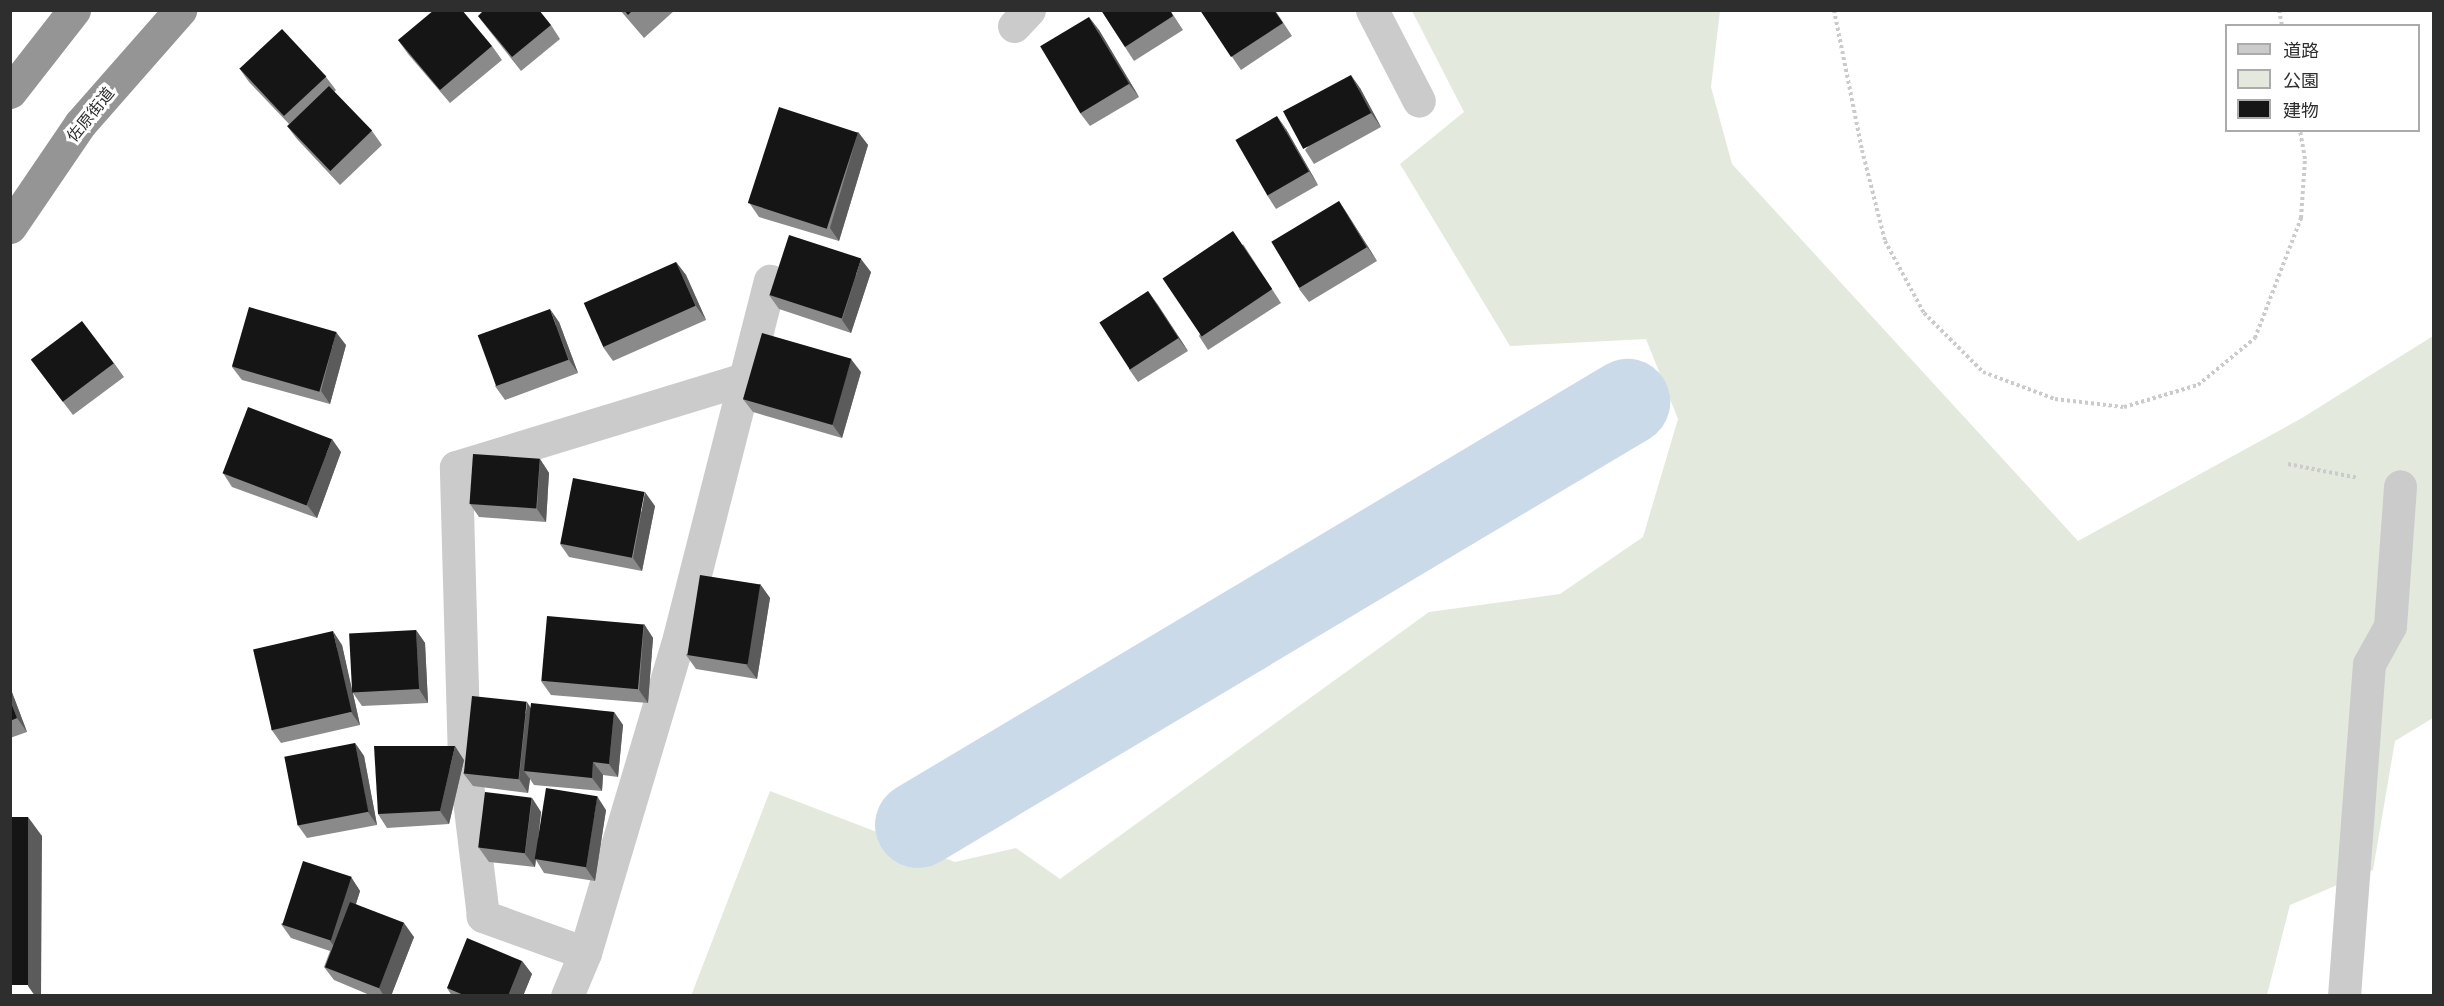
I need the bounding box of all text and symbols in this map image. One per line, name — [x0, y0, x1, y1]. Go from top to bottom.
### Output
legend — [2225, 24, 2420, 132]
text: 道路 — [2283, 40, 2319, 61]
text: 公園 — [2283, 70, 2319, 91]
street label: 佐原街道 — [63, 84, 119, 146]
text: 建物 — [2283, 100, 2319, 121]

